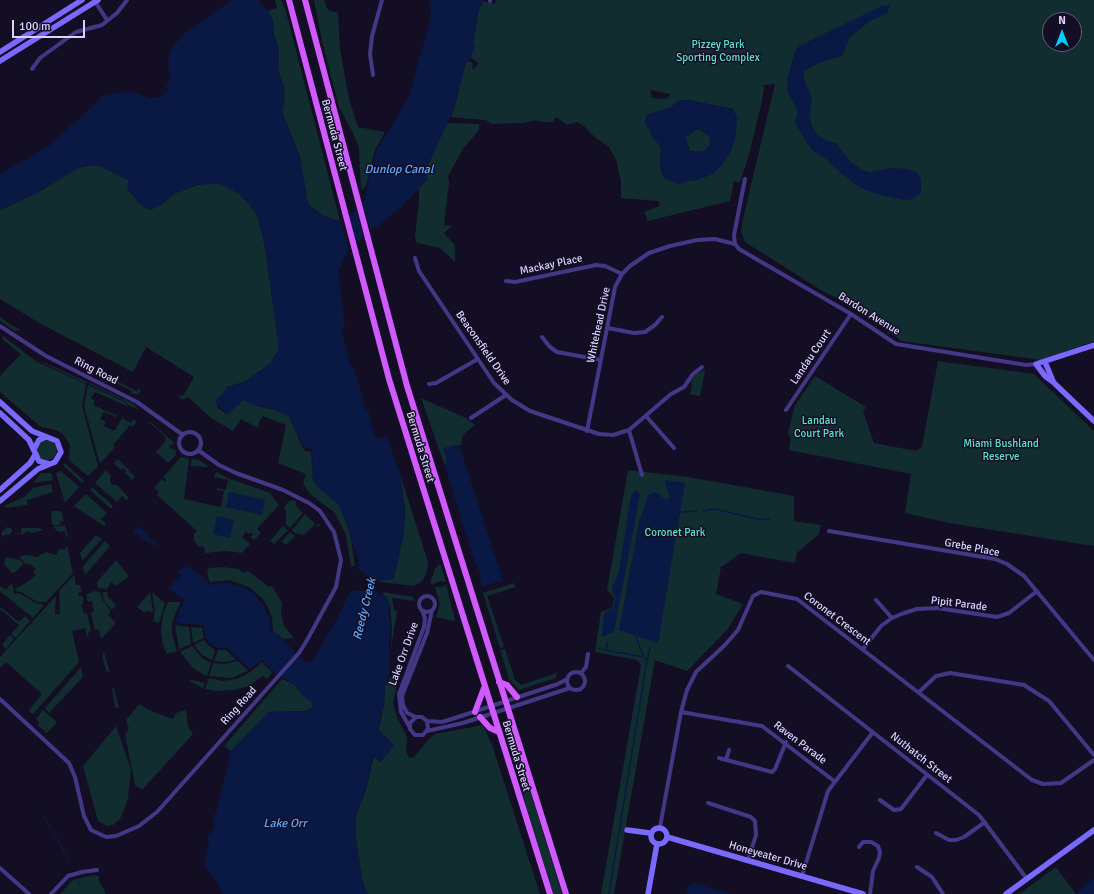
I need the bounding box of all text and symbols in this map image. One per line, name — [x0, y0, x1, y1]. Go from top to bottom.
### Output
scale bar — [14, 12, 87, 38]
north arrow — [1042, 12, 1082, 52]
text: N — [1058, 14, 1066, 27]
text: 100 m — [19, 19, 51, 34]
park label: Pizzey Park Sporting Complex — [676, 38, 760, 64]
street label: Bermuda Street — [318, 98, 350, 172]
water label: Dunlop Canal — [365, 163, 433, 177]
street label: Mackay Place — [518, 252, 584, 278]
street label: Whitehead Drive — [584, 286, 614, 364]
street label: Bardon Avenue — [836, 290, 902, 338]
street label: Beaconsfield Drive — [453, 308, 513, 388]
street label: Landau Court — [788, 327, 834, 387]
street label: Ring Road — [72, 354, 120, 388]
street label: Bermuda Street — [403, 410, 437, 484]
park label: Landau Court Park — [794, 414, 844, 440]
park label: Miami Bushland Reserve — [963, 437, 1039, 463]
park label: Coronet Park — [645, 526, 705, 540]
street label: Grebe Place — [943, 536, 1001, 560]
water label: Reedy Creek — [350, 577, 380, 641]
street label: Coronet Crescent — [801, 589, 873, 649]
street label: Pipit Parade — [930, 594, 988, 614]
street label: Lake Orr Drive — [386, 620, 422, 688]
street label: Ring Road — [218, 684, 260, 728]
street label: Bermuda Street — [499, 719, 533, 793]
street label: Raven Parade — [771, 719, 829, 767]
street label: Nuthatch Street — [887, 730, 955, 786]
water label: Lake Orr — [263, 817, 307, 831]
street label: Honeyeater Drive — [727, 839, 809, 873]

